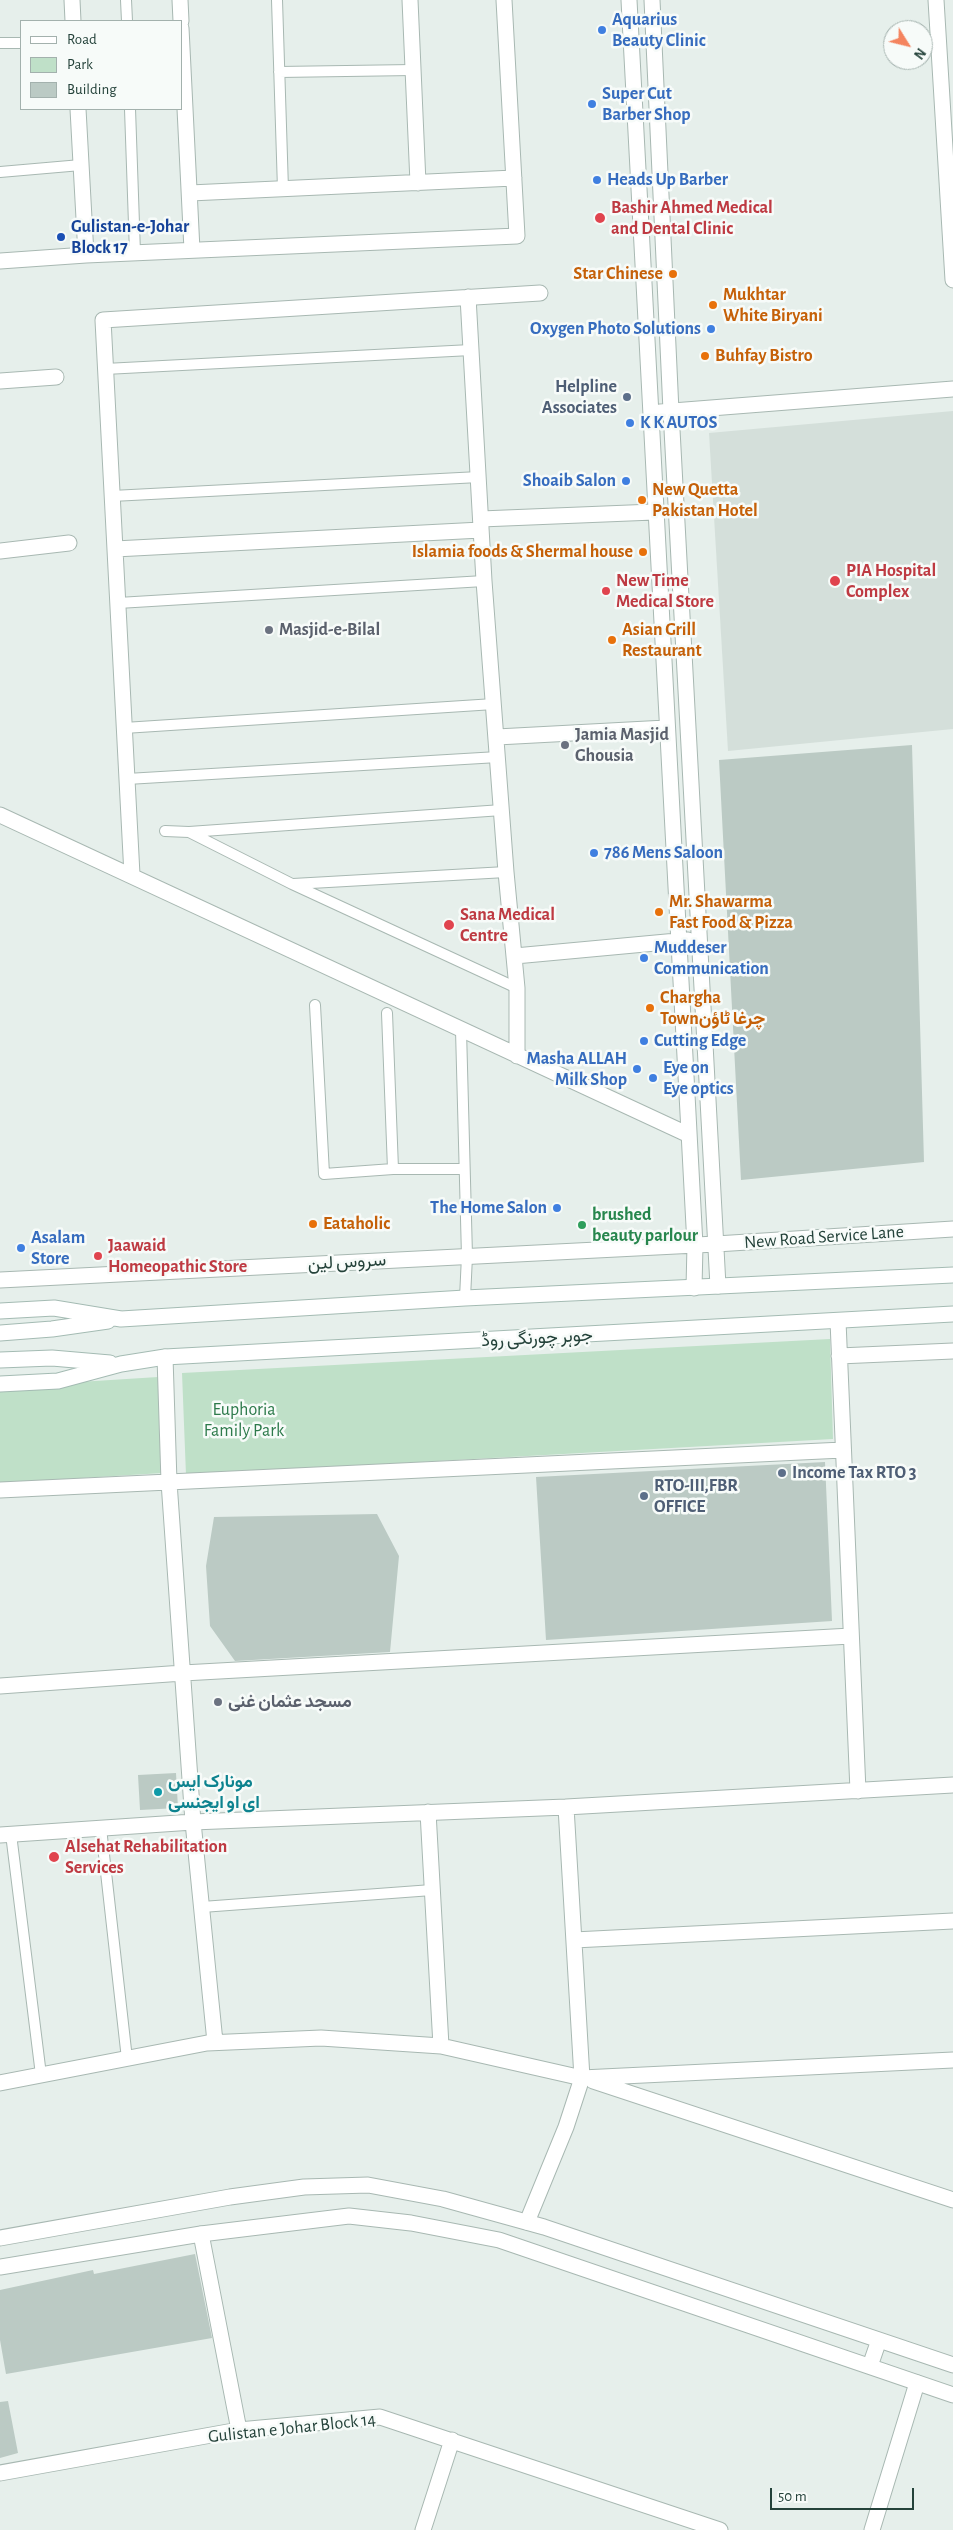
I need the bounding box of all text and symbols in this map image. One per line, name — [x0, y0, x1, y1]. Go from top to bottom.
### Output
place label: Aquarius Beauty Clinic — [612, 9, 706, 52]
legend — [20, 20, 182, 110]
north arrow — [883, 20, 933, 70]
marker: Aquarius Beauty Clinic — [596, 24, 608, 36]
text: Road — [67, 32, 97, 47]
text: N — [911, 45, 928, 61]
text: Park — [67, 57, 93, 72]
text: Building — [67, 82, 117, 97]
place label: Super Cut Barber Shop — [602, 83, 691, 126]
marker: Super Cut Barber Shop — [586, 98, 598, 110]
place label: Heads Up Barber — [607, 169, 728, 191]
marker: Heads Up Barber — [591, 174, 603, 186]
place label: Bashir Ahmed Medical and Dental Clinic — [611, 197, 773, 240]
marker: Bashir Ahmed Medical and Dental Clinic — [593, 211, 607, 225]
place label: Gulistan-e-Johar Block 17 — [71, 216, 189, 258]
marker: Gulistan-e-Johar Block 17 — [55, 231, 67, 243]
place label: Star Chinese — [573, 263, 663, 285]
marker: Star Chinese — [667, 268, 679, 280]
place label: Mukhtar White Biryani — [723, 284, 823, 326]
marker: Mukhtar White Biryani — [707, 299, 719, 311]
place label: Oxygen Photo Solutions — [530, 318, 701, 340]
marker: Oxygen Photo Solutions — [705, 323, 717, 335]
place label: Buhfay Bistro — [715, 345, 813, 367]
marker: Buhfay Bistro — [699, 350, 711, 362]
place label: Helpline Associates — [542, 376, 617, 418]
marker: Helpline Associates — [621, 391, 633, 403]
place label: K K AUTOS — [640, 412, 717, 434]
marker: K K AUTOS — [624, 417, 636, 429]
place label: Shoaib Salon — [523, 470, 616, 492]
marker: Shoaib Salon — [620, 475, 632, 487]
place label: New Quetta Pakistan Hotel — [652, 479, 758, 522]
marker: New Quetta Pakistan Hotel — [636, 494, 648, 506]
place label: Islamia foods & Shermal house — [412, 541, 633, 563]
marker: Islamia foods & Shermal house — [637, 546, 649, 558]
place label: PIA Hospital Complex — [846, 560, 936, 602]
place label: New Time Medical Store — [616, 570, 714, 612]
marker: PIA Hospital Complex — [828, 574, 842, 588]
marker: New Time Medical Store — [600, 585, 612, 597]
place label: Masjid-e-Bilal — [279, 619, 380, 641]
place label: Asian Grill Restaurant — [622, 619, 702, 662]
marker: Masjid-e-Bilal — [263, 624, 275, 636]
marker: Asian Grill Restaurant — [606, 634, 618, 646]
place label: Jamia Masjid Ghousia — [575, 724, 669, 766]
marker: Jamia Masjid Ghousia — [559, 739, 571, 751]
place label: 786 Mens Saloon — [604, 842, 723, 864]
marker: 786 Mens Saloon — [588, 847, 600, 859]
place label: Mr. Shawarma Fast Food & Pizza — [669, 891, 793, 934]
place label: Sana Medical Centre — [460, 904, 555, 946]
marker: Mr. Shawarma Fast Food & Pizza — [653, 906, 665, 918]
marker: Sana Medical Centre — [442, 918, 456, 932]
place label: Muddeser Communication — [654, 937, 769, 980]
marker: Muddeser Communication — [638, 952, 650, 964]
place label: Chargha Townچرغا ٹاؤن — [660, 987, 765, 1030]
marker: Chargha Townچرغا ٹاؤن — [644, 1002, 656, 1014]
place label: Cutting Edge — [654, 1030, 746, 1052]
marker: Cutting Edge — [638, 1035, 650, 1047]
place label: Masha ALLAH Milk Shop — [527, 1048, 627, 1090]
place label: Eye on Eye optics — [663, 1057, 734, 1100]
marker: Masha ALLAH Milk Shop — [631, 1063, 643, 1075]
marker: Eye on Eye optics — [647, 1072, 659, 1084]
place label: The Home Salon — [430, 1197, 547, 1219]
marker: The Home Salon — [551, 1202, 563, 1214]
place label: brushed beauty parlour — [592, 1204, 698, 1246]
place label: Eataholic — [323, 1213, 390, 1235]
marker: Eataholic — [307, 1218, 319, 1230]
marker: brushed beauty parlour — [576, 1219, 588, 1231]
street label: New Road Service Lane — [743, 1221, 905, 1253]
place label: Asalam Store — [31, 1227, 85, 1270]
place label: Jaawaid Homeopathic Store — [108, 1235, 247, 1278]
marker: Asalam Store — [15, 1242, 27, 1254]
street label: سروس لین — [307, 1249, 387, 1275]
marker: Jaawaid Homeopathic Store — [92, 1250, 104, 1262]
street label: جوہر چورنگی روڈ — [481, 1324, 593, 1352]
park label: Euphoria Family Park — [204, 1399, 284, 1442]
place label: Income Tax RTO 3 — [792, 1462, 916, 1484]
marker: Income Tax RTO 3 — [776, 1467, 788, 1479]
place label: RTO-III,FBR OFFICE — [654, 1475, 738, 1518]
marker: RTO-III,FBR OFFICE — [638, 1490, 650, 1502]
place label: مسجد عثمان غنی — [228, 1691, 352, 1713]
marker: مسجد عثمان غنی — [212, 1696, 224, 1708]
place label: مونارک ایس ای او ایجنسی — [168, 1771, 260, 1814]
marker: مونارک ایس ای او ایجنسی — [152, 1786, 164, 1798]
place label: Alsehat Rehabilitation Services — [65, 1836, 227, 1878]
marker: Alsehat Rehabilitation Services — [47, 1850, 61, 1864]
street label: Gulistan e Johar Block 14 — [207, 2408, 377, 2448]
scale bar — [773, 2478, 917, 2510]
text: 50 m — [778, 2489, 807, 2504]

